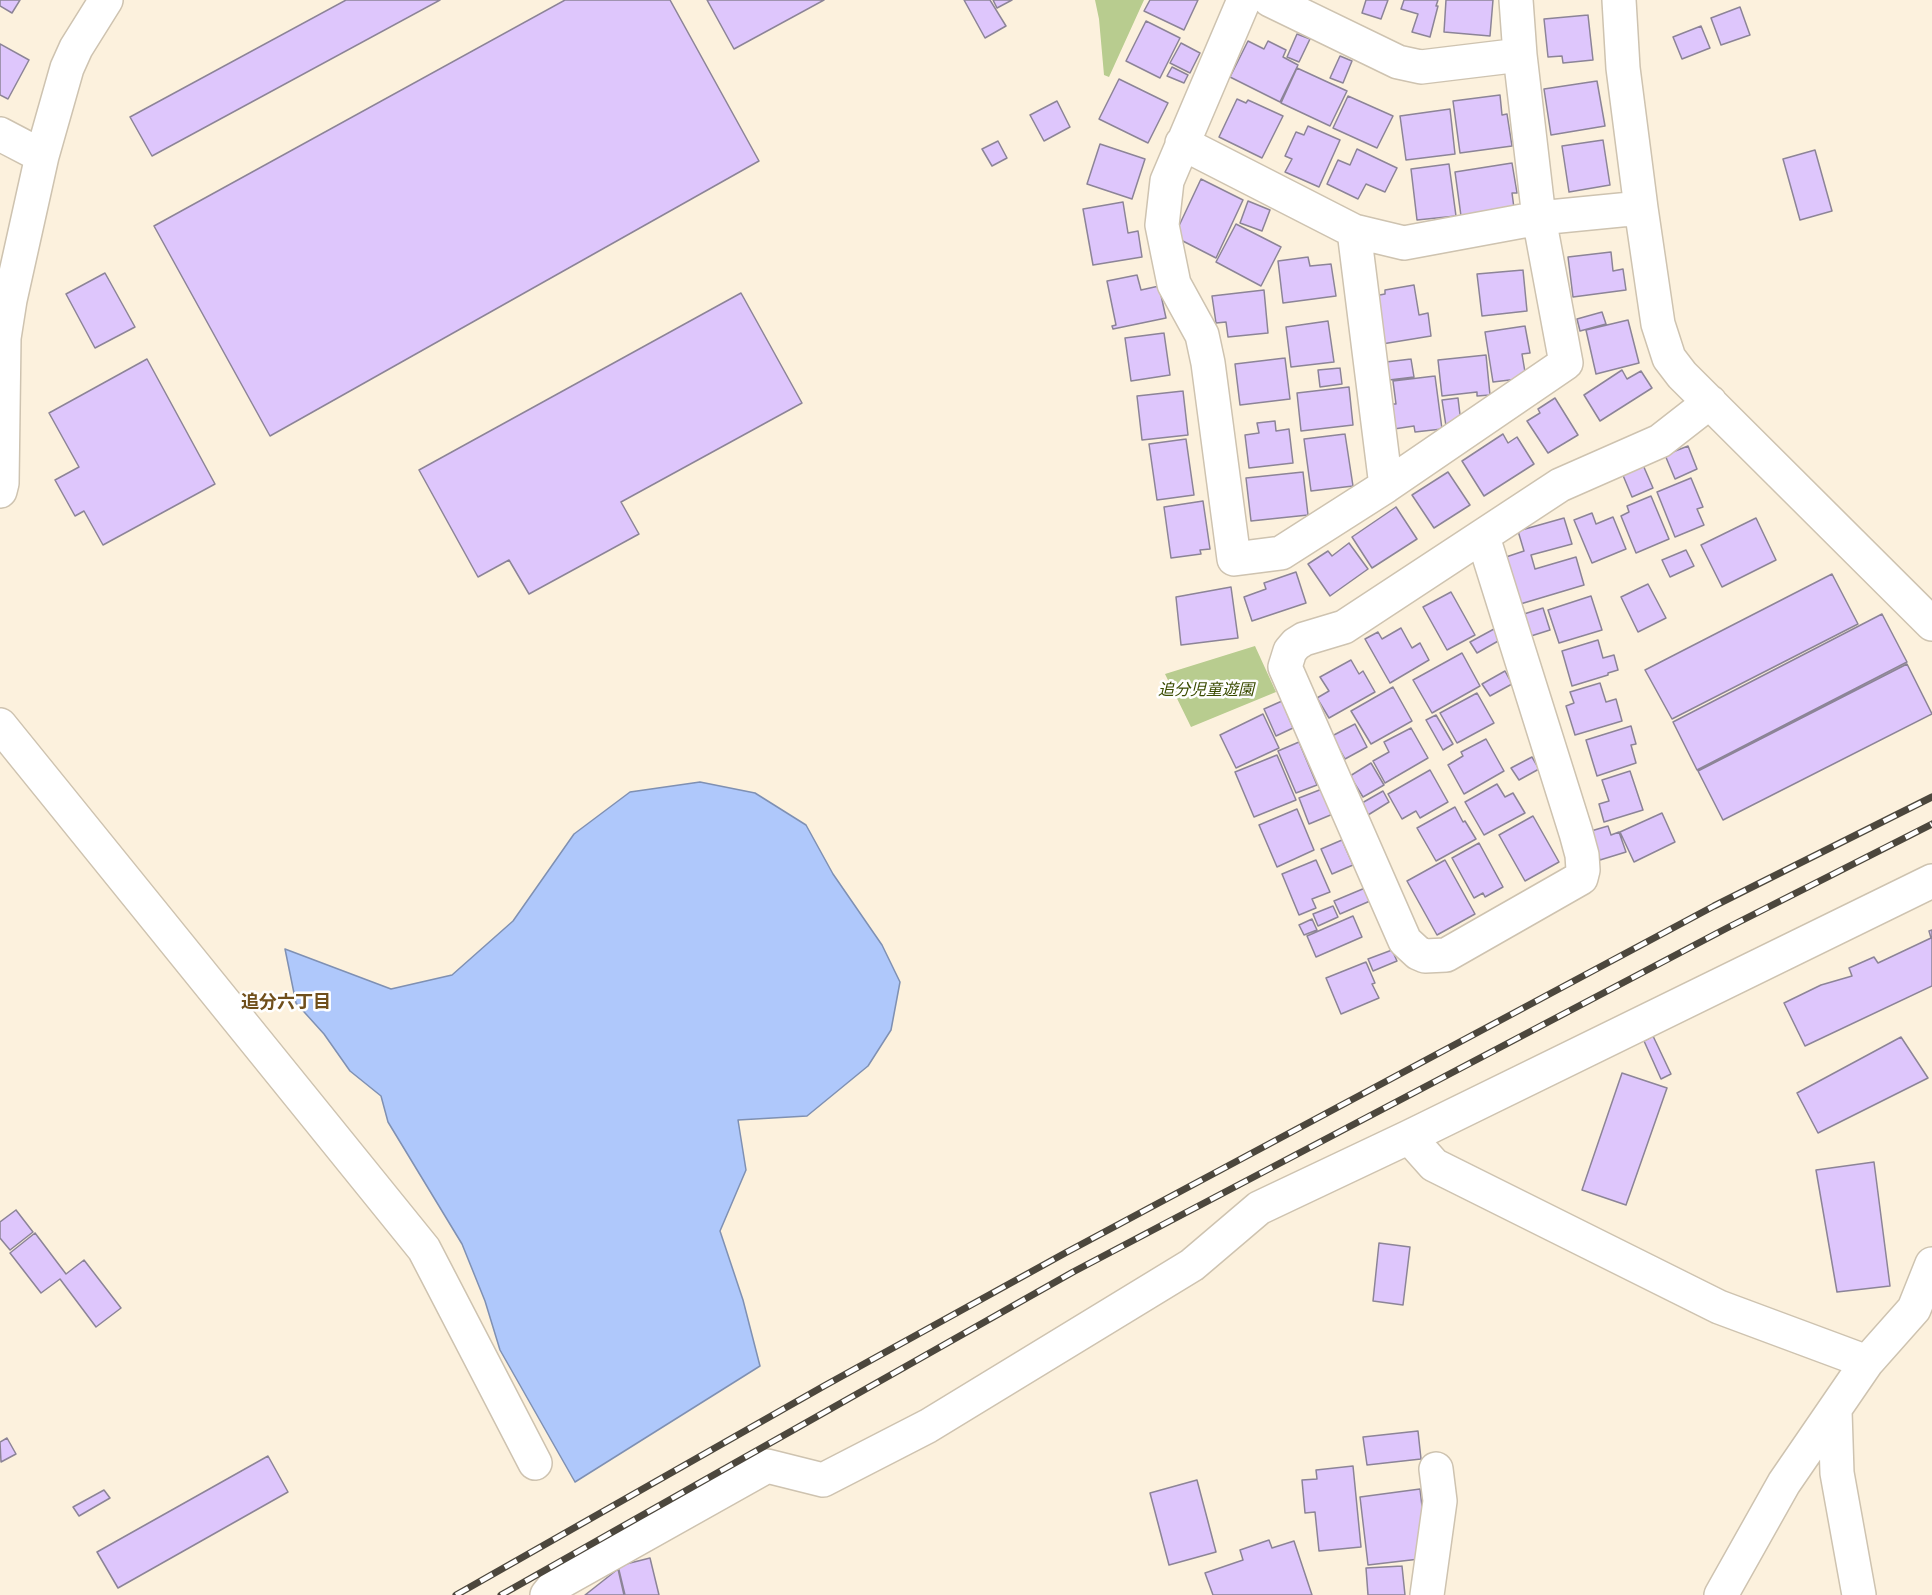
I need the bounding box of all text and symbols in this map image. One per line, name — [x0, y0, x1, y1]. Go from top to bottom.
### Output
park label: 追分児童遊園 — [1158, 681, 1254, 701]
district label: 追分六丁目 — [241, 992, 331, 1014]

